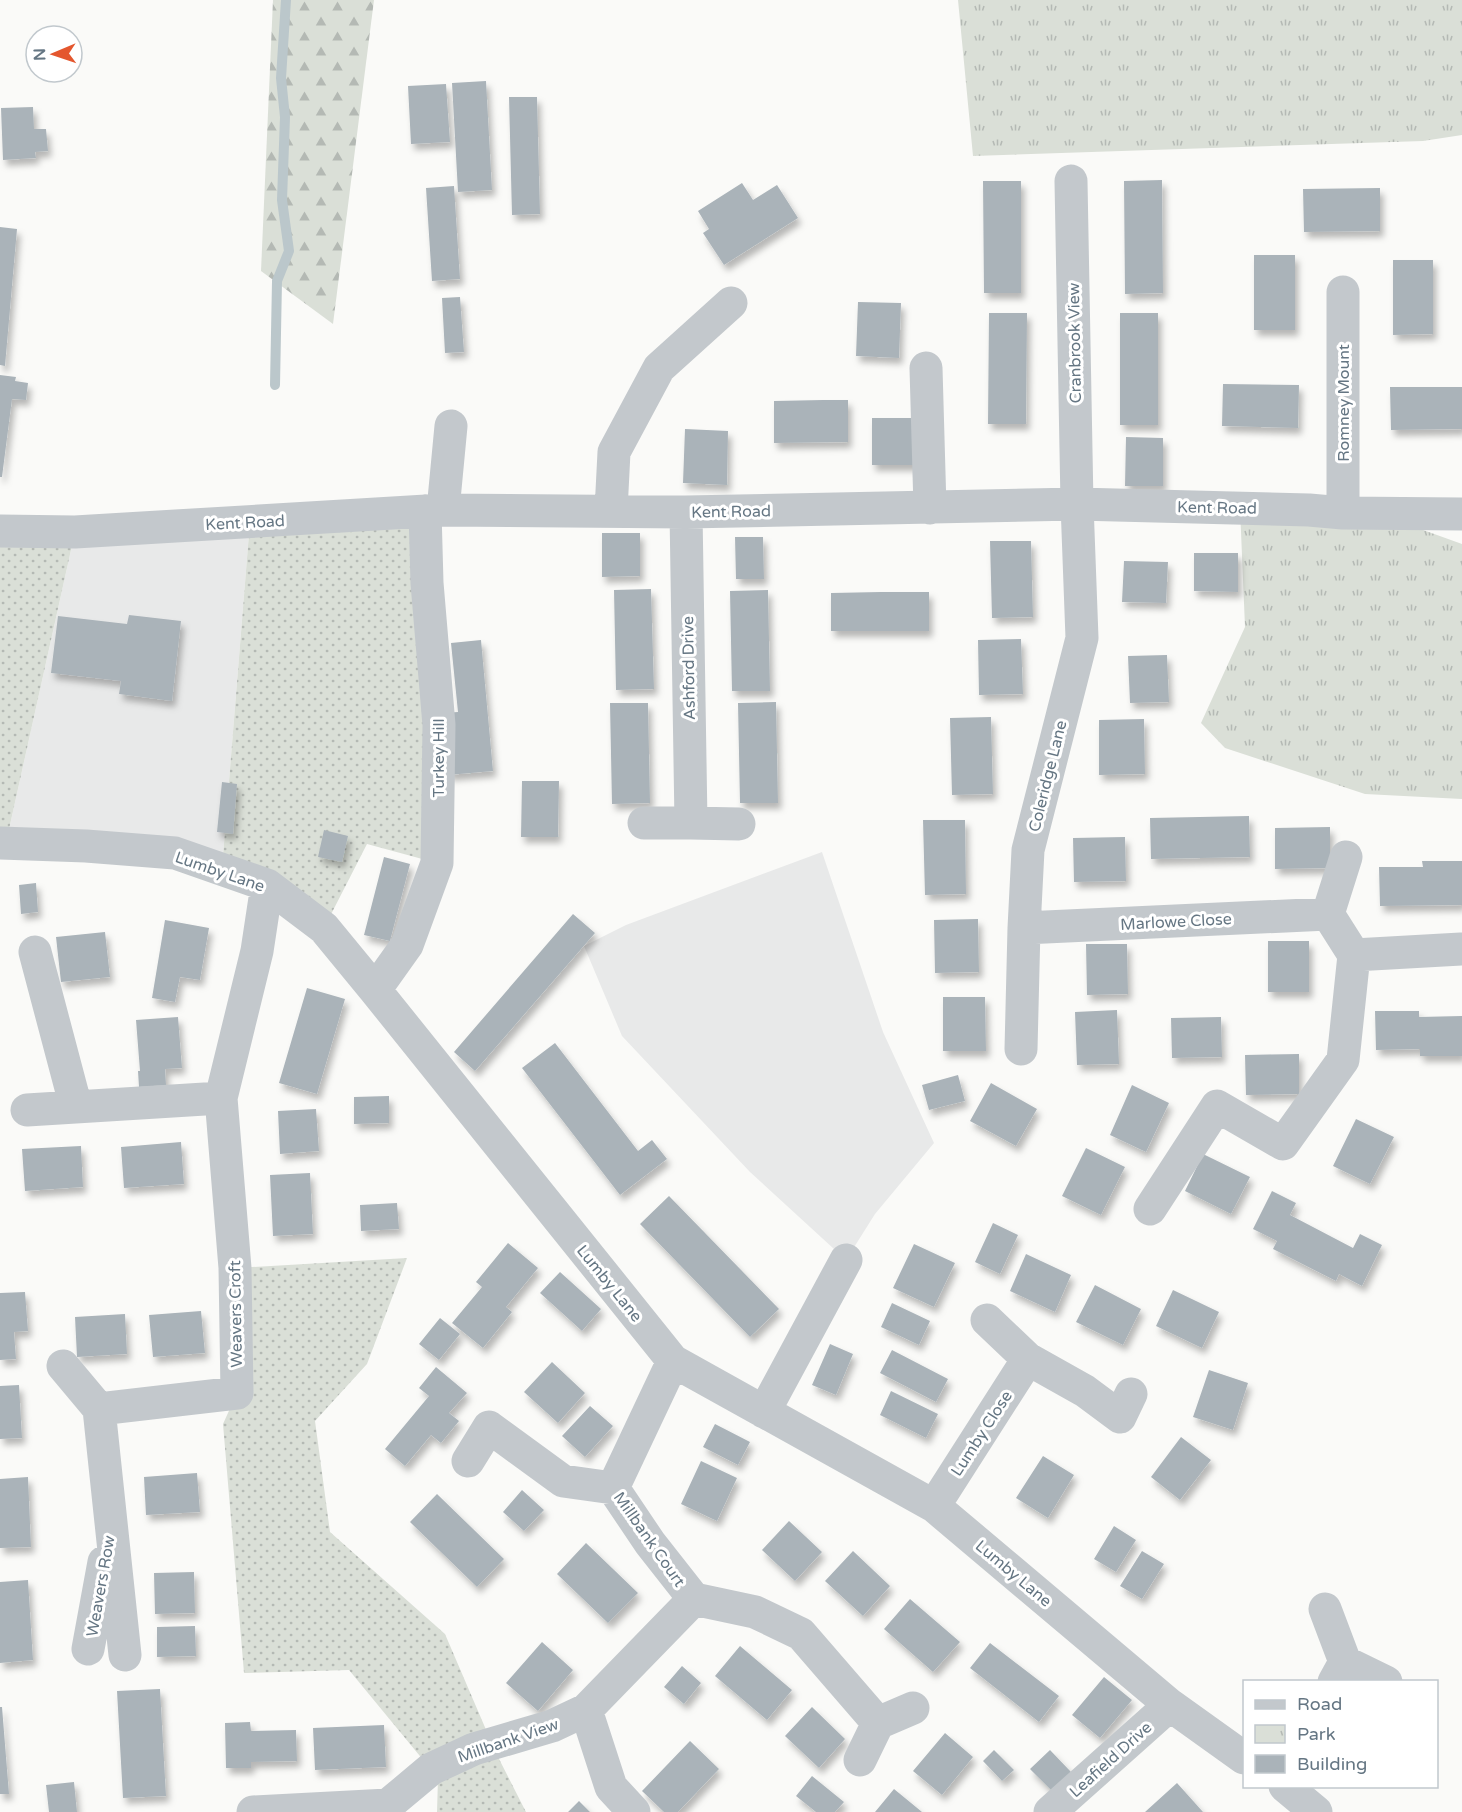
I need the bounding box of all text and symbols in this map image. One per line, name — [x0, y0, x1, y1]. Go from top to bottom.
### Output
north arrow — [24, 24, 84, 84]
text: N — [30, 48, 50, 61]
street label: Cranbrook View — [1064, 282, 1086, 404]
street label: Romney Mount — [1334, 344, 1354, 462]
street label: Kent Road — [1177, 497, 1257, 519]
street label: Kent Road — [691, 501, 771, 523]
street label: Kent Road — [205, 511, 285, 535]
street label: Ashford Drive — [678, 616, 700, 720]
street label: Coleridge Lane — [1024, 718, 1071, 834]
street label: Turkey Hill — [429, 719, 449, 797]
street label: Lumby Lane — [172, 847, 267, 897]
street label: Marlowe Close — [1120, 909, 1232, 935]
street label: Lumby Lane — [572, 1241, 646, 1326]
street label: Weavers Croft — [225, 1260, 247, 1368]
street label: Lumby Close — [947, 1387, 1017, 1480]
street label: Millbank Court — [609, 1488, 689, 1591]
street label: Weavers Row — [82, 1534, 120, 1638]
street label: Lumby Lane — [971, 1536, 1056, 1611]
legend — [1243, 1680, 1438, 1788]
text: Road — [1297, 1693, 1342, 1715]
street label: Millbank View — [455, 1714, 562, 1768]
street label: Leafield Drive — [1065, 1718, 1156, 1802]
text: Park — [1297, 1723, 1336, 1745]
text: Building — [1297, 1753, 1367, 1775]

